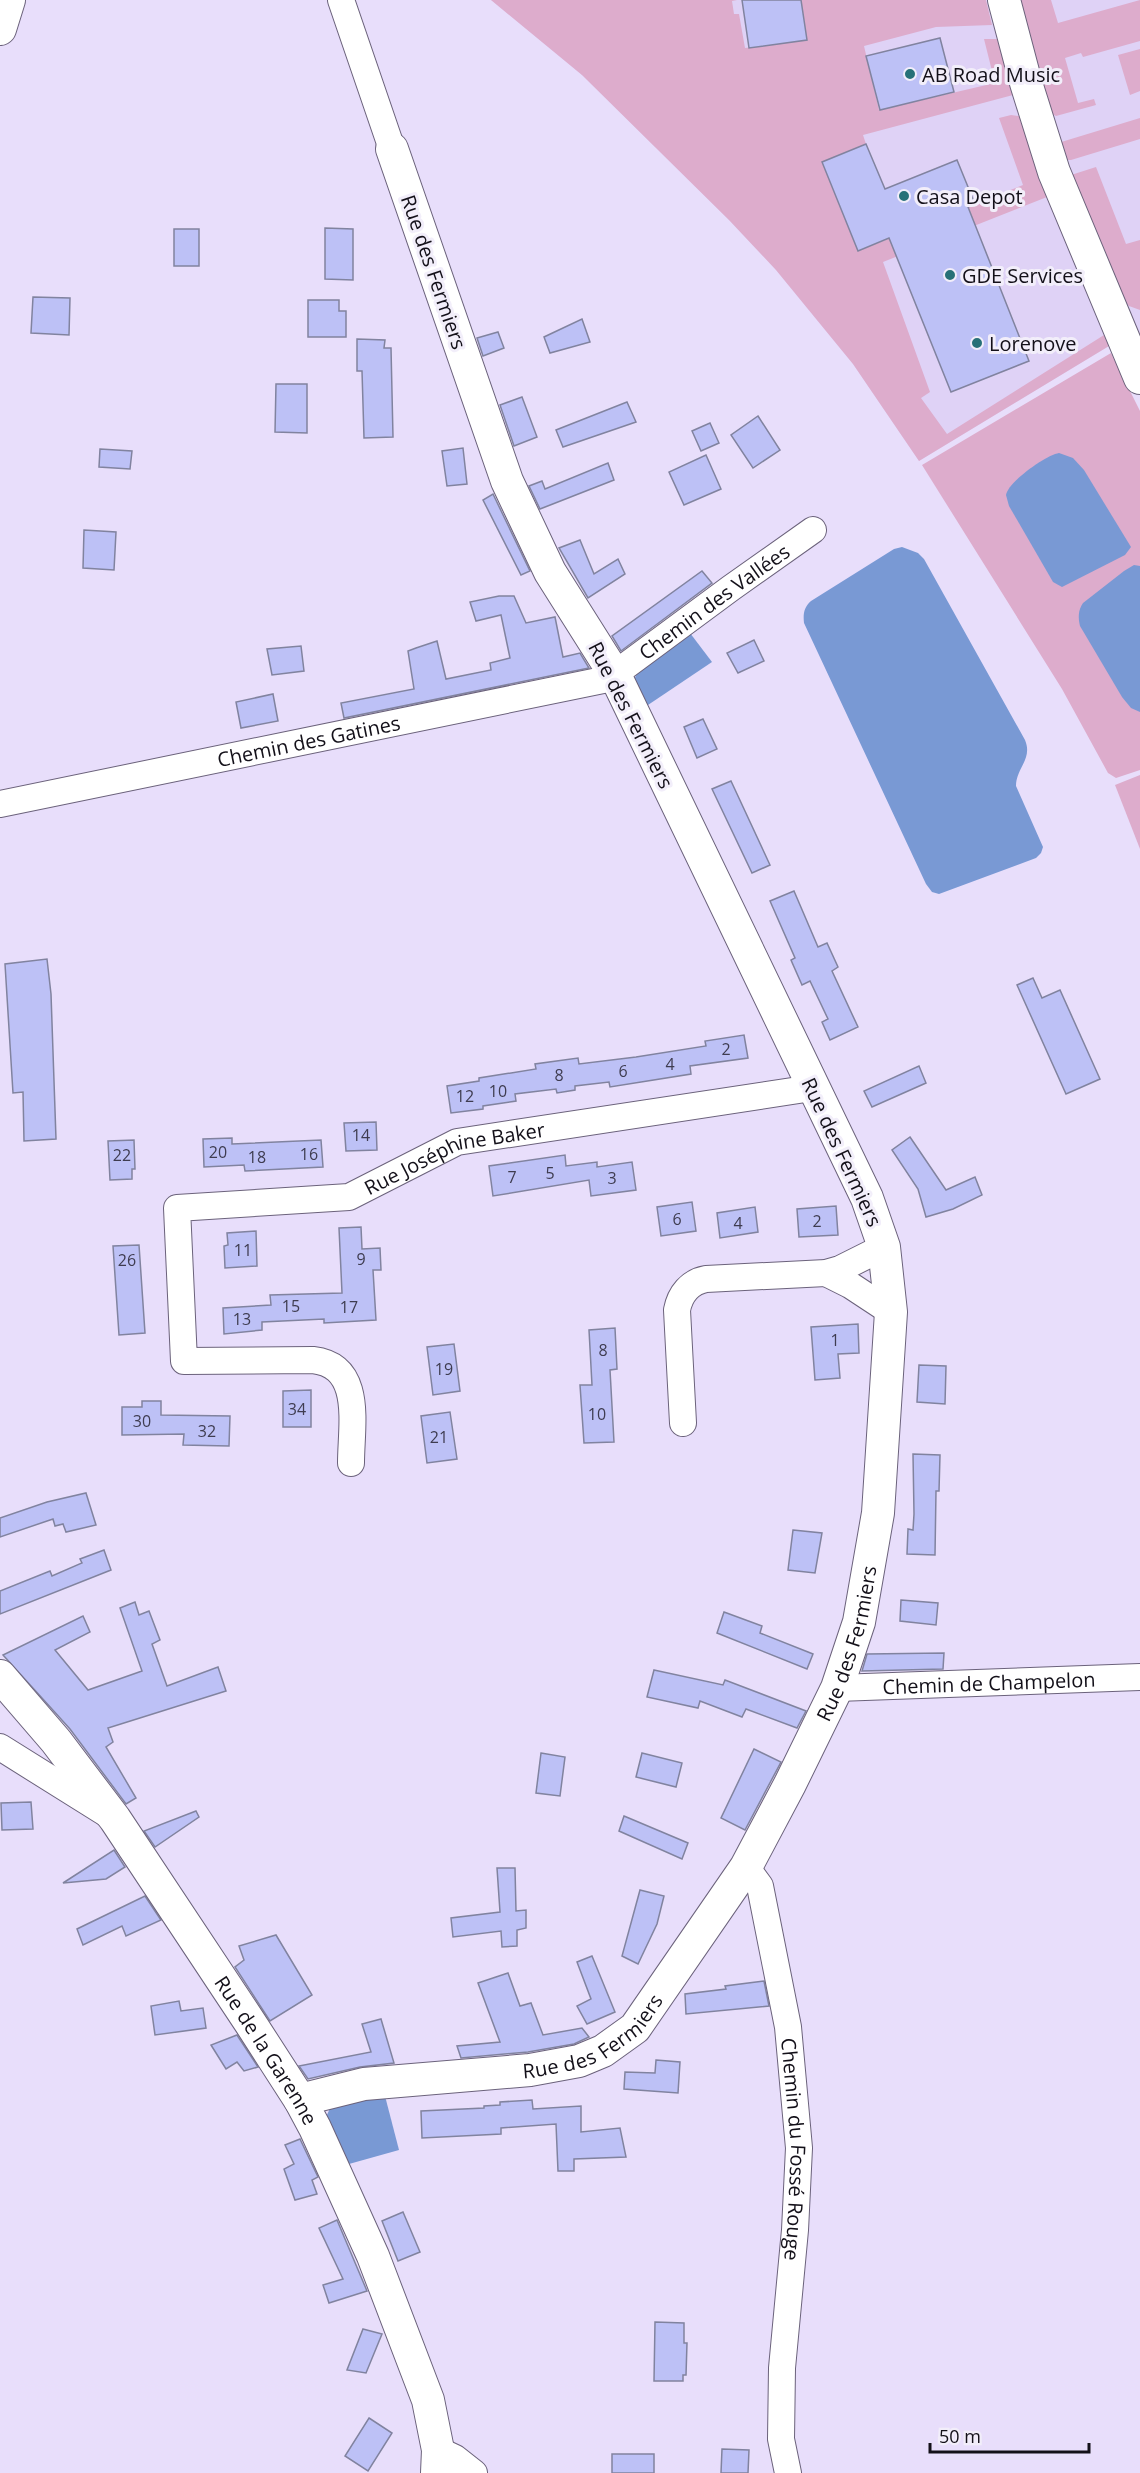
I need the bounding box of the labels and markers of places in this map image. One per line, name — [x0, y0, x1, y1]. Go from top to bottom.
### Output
place label: AB Road Music — [922, 61, 1060, 88]
marker: AB Road Music — [903, 67, 917, 81]
place label: Casa Depot — [916, 183, 1023, 210]
marker: Casa Depot — [897, 189, 911, 203]
place label: GDE Services — [962, 262, 1083, 289]
marker: GDE Services — [943, 268, 957, 282]
place label: Lorenove — [989, 330, 1076, 357]
marker: Lorenove — [970, 336, 984, 350]

